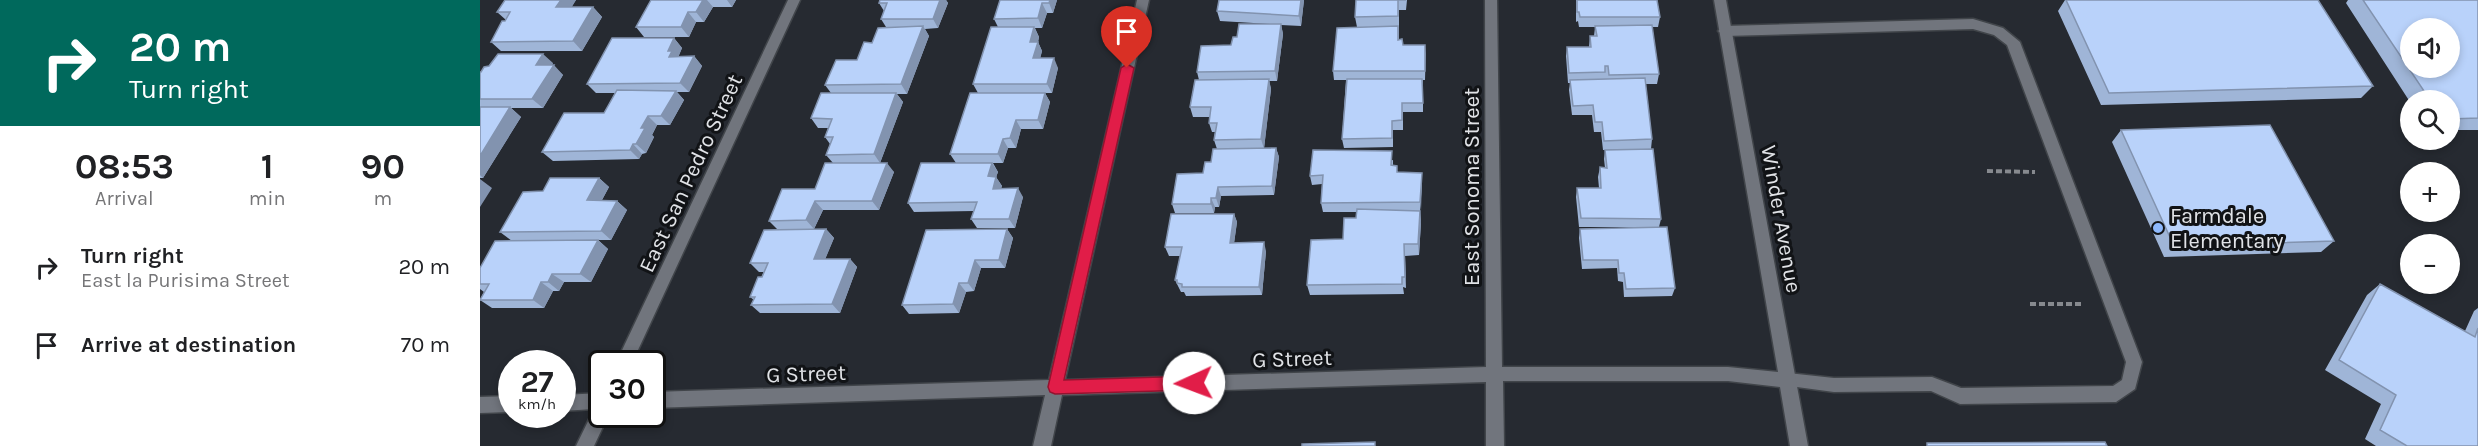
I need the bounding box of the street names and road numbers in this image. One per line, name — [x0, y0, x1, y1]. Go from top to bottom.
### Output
street label: East San Pedro Street — [634, 70, 748, 277]
street label: East Sonoma Street — [1459, 88, 1485, 286]
street label: Winder Avenue — [1755, 143, 1807, 295]
street label: G Street — [1252, 345, 1332, 373]
street label: G Street — [766, 360, 846, 388]

